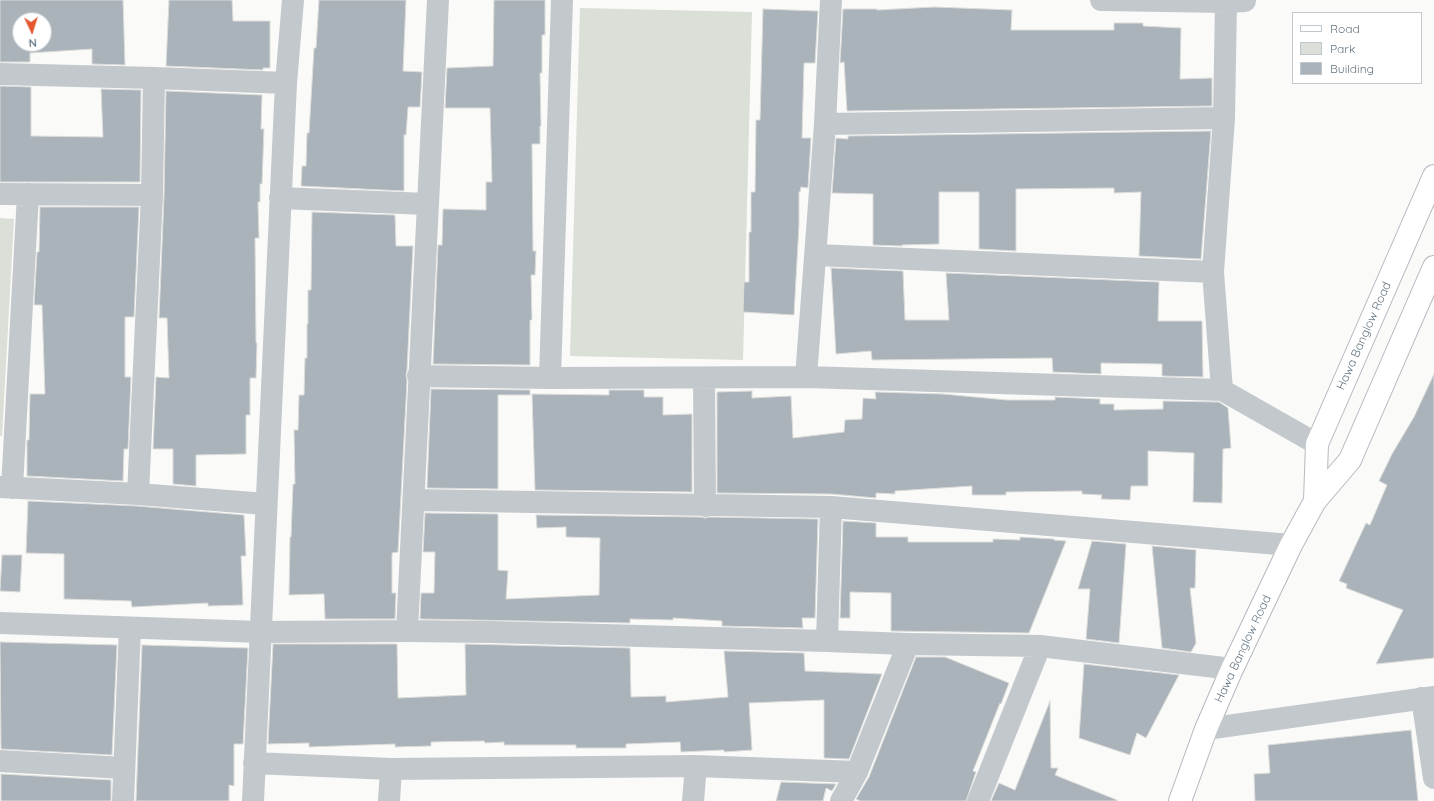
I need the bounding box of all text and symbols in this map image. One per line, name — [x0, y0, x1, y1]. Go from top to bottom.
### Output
north arrow — [12, 12, 52, 52]
legend — [1292, 12, 1422, 84]
text: Road — [1330, 21, 1360, 36]
text: N — [28, 36, 37, 50]
text: Park — [1330, 41, 1355, 56]
text: Building — [1330, 61, 1374, 76]
street label: Hawa Banglow Road — [1334, 280, 1394, 392]
street label: Hawa Banglow Road — [1212, 593, 1274, 705]

